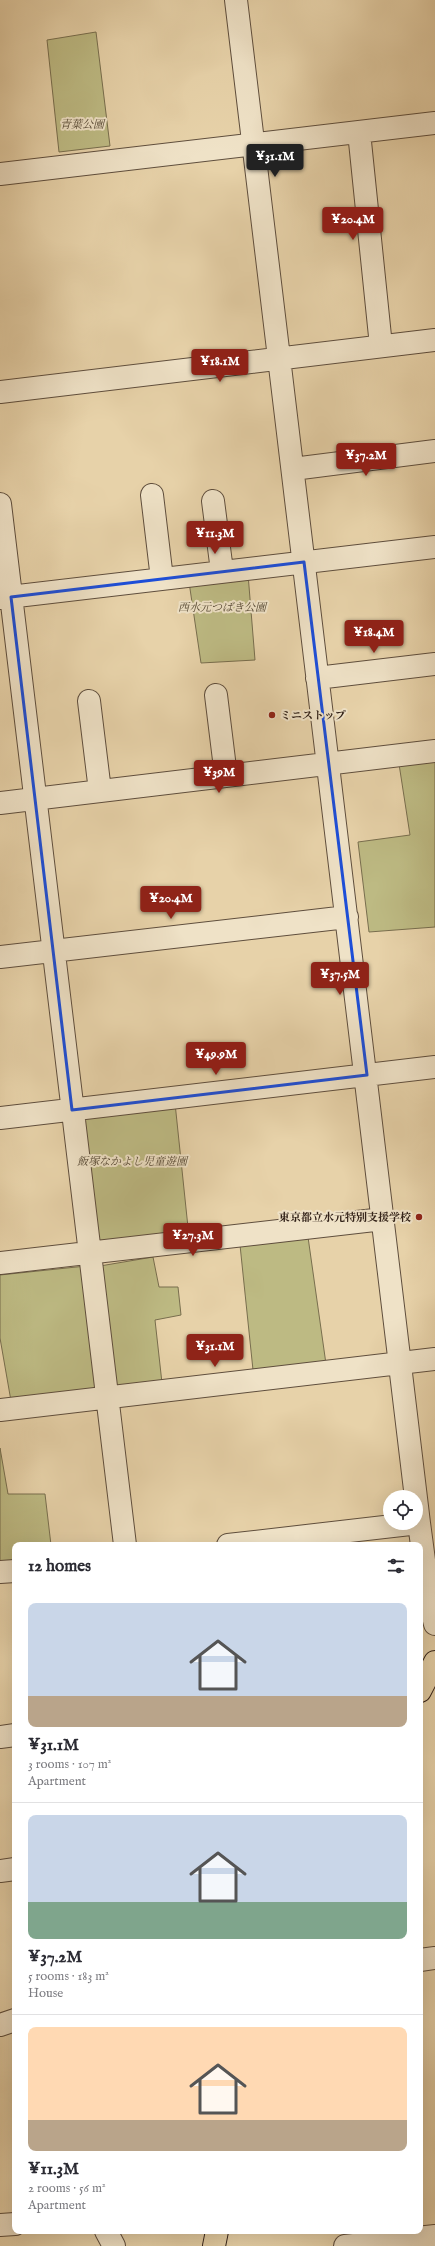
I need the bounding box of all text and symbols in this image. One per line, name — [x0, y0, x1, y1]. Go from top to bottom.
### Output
park label: 青葉公園 — [60, 118, 106, 132]
pin: ¥31.1M — [242, 144, 308, 178]
text: ¥31.1M — [255, 148, 295, 165]
pin: ¥20.4M — [320, 207, 386, 241]
text: ¥20.4M — [331, 211, 375, 228]
pin: ¥18.1M — [187, 349, 253, 383]
text: ¥18.1M — [200, 353, 240, 370]
pin: ¥37.2M — [333, 443, 399, 477]
text: ¥37.2M — [345, 447, 387, 464]
pin: ¥11.3M — [182, 521, 248, 555]
text: ¥11.3M — [195, 525, 235, 542]
park label: 西水元つばき公園 — [178, 601, 268, 615]
pin: ¥18.4M — [341, 620, 407, 654]
text: ¥18.4M — [354, 624, 394, 641]
place label: ミニストップ — [280, 709, 346, 723]
marker: ミニストップ — [267, 710, 277, 720]
pin: ¥39M — [195, 760, 243, 794]
text: ¥39M — [203, 764, 235, 781]
pin: ¥20.4M — [138, 886, 204, 920]
text: ¥20.4M — [149, 890, 193, 907]
pin: ¥37.5M — [307, 962, 373, 996]
text: ¥37.5M — [320, 966, 360, 983]
pin: ¥49.9M — [183, 1042, 249, 1076]
text: ¥49.9M — [195, 1046, 237, 1063]
park label: 飯塚なかよし児童遊園 — [77, 1155, 189, 1169]
place label: 東京都立水元特別支援学校 — [279, 1211, 411, 1225]
marker: 東京都立水元特別支援学校 — [414, 1212, 424, 1222]
pin: ¥27.3M — [160, 1223, 226, 1257]
text: ¥27.3M — [172, 1227, 214, 1244]
pin: ¥31.1M — [182, 1334, 248, 1368]
text: ¥31.1M — [195, 1338, 235, 1355]
map controls — [383, 1490, 423, 1530]
button: locate — [383, 1490, 423, 1530]
icon: filters — [385, 1555, 407, 1577]
text: 12 homes — [28, 1556, 91, 1577]
icon: home — [182, 1629, 254, 1701]
text: ¥31.1M — [28, 1735, 79, 1756]
text: 3 rooms · 107 m² — [28, 1756, 111, 1773]
text: Apartment — [28, 1773, 86, 1790]
icon: home — [182, 1841, 254, 1913]
text: ¥37.2M — [28, 1947, 82, 1968]
text: 5 rooms · 183 m² — [28, 1968, 109, 1985]
text: House — [28, 1985, 63, 2002]
icon: home — [182, 2053, 254, 2125]
text: ¥11.3M — [28, 2159, 79, 2180]
text: 2 rooms · 56 m² — [28, 2180, 106, 2197]
text: Apartment — [28, 2197, 86, 2214]

